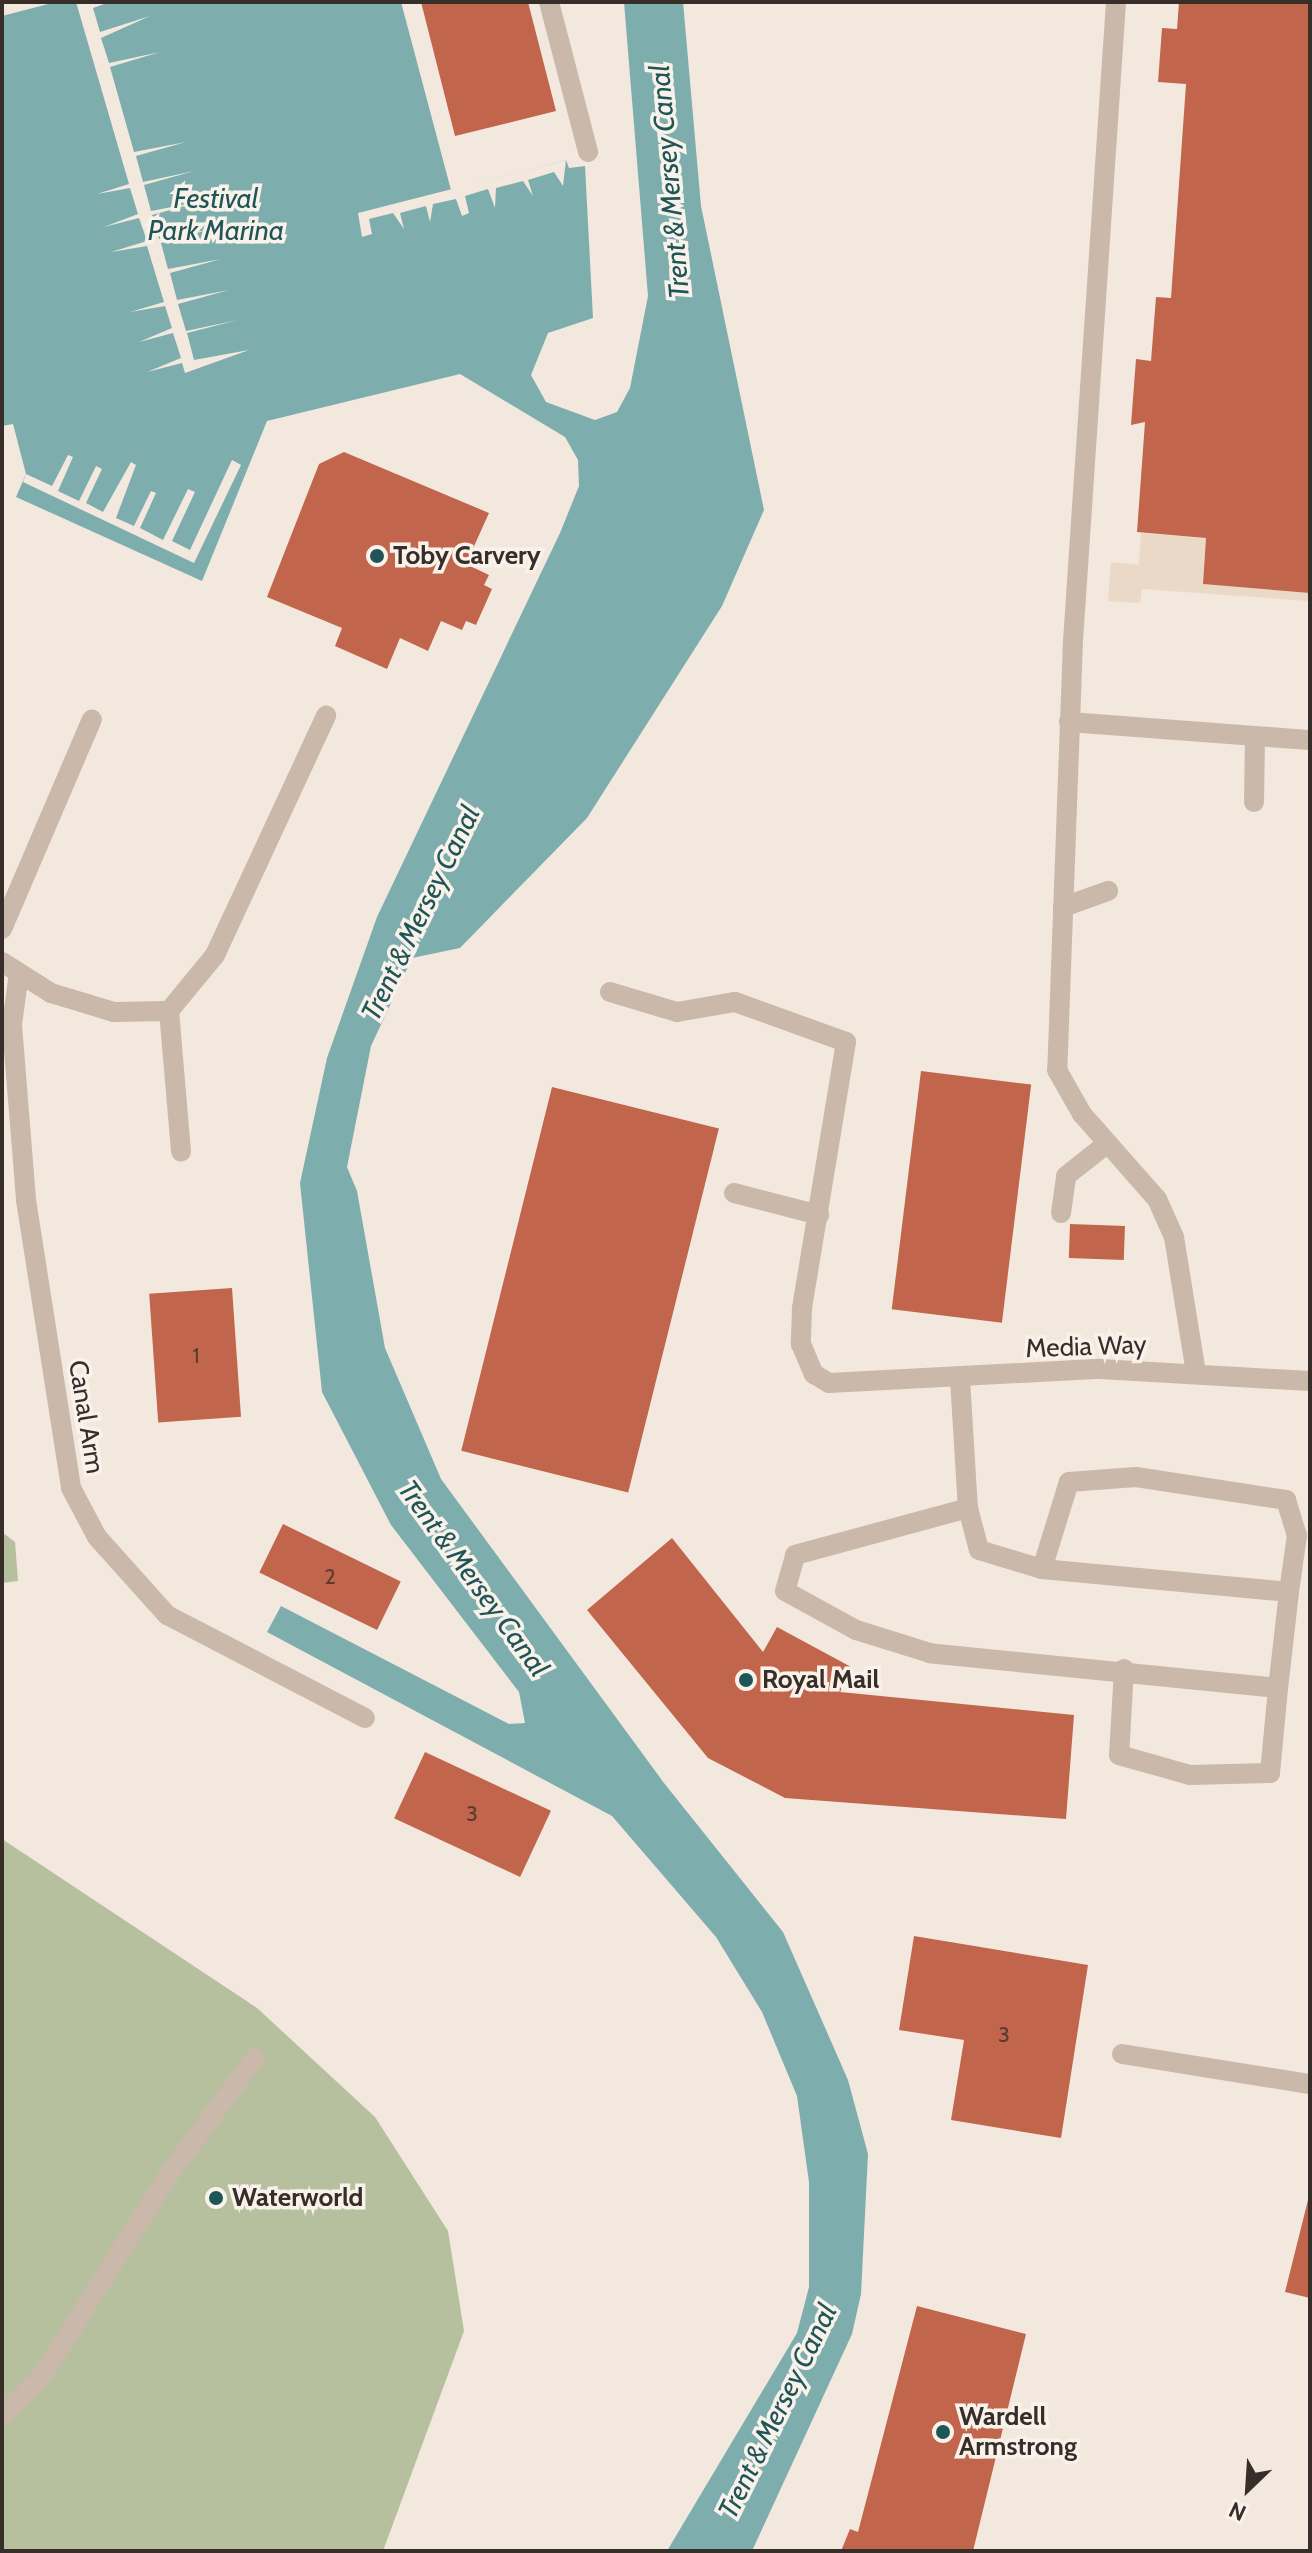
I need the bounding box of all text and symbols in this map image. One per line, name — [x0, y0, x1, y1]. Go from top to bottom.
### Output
water label: Trent & Mersey Canal — [642, 64, 696, 300]
water label: Festival Park Marina — [148, 181, 284, 247]
place label: Toby Carvery — [393, 540, 541, 572]
marker: Toby Carvery — [368, 547, 386, 565]
water label: Trent & Mersey Canal — [353, 800, 487, 1026]
street label: Media Way — [1025, 1329, 1147, 1365]
house number: 1 — [192, 1343, 200, 1369]
street label: Canal Arm — [62, 1358, 110, 1476]
water label: Trent & Mersey Canal — [391, 1473, 557, 1683]
house number: 2 — [324, 1564, 336, 1590]
place label: Royal Mail — [762, 1664, 879, 1696]
marker: Royal Mail — [737, 1671, 755, 1689]
house number: 3 — [466, 1801, 478, 1827]
house number: 3 — [998, 2022, 1010, 2048]
place label: Waterworld — [232, 2182, 363, 2214]
marker: Waterworld — [207, 2189, 225, 2207]
water label: Trent & Mersey Canal — [710, 2298, 844, 2524]
place label: Wardell Armstrong — [959, 2401, 1077, 2462]
marker: Wardell Armstrong — [934, 2423, 952, 2441]
north arrow — [1208, 2449, 1288, 2529]
text: N — [1225, 2496, 1250, 2527]

